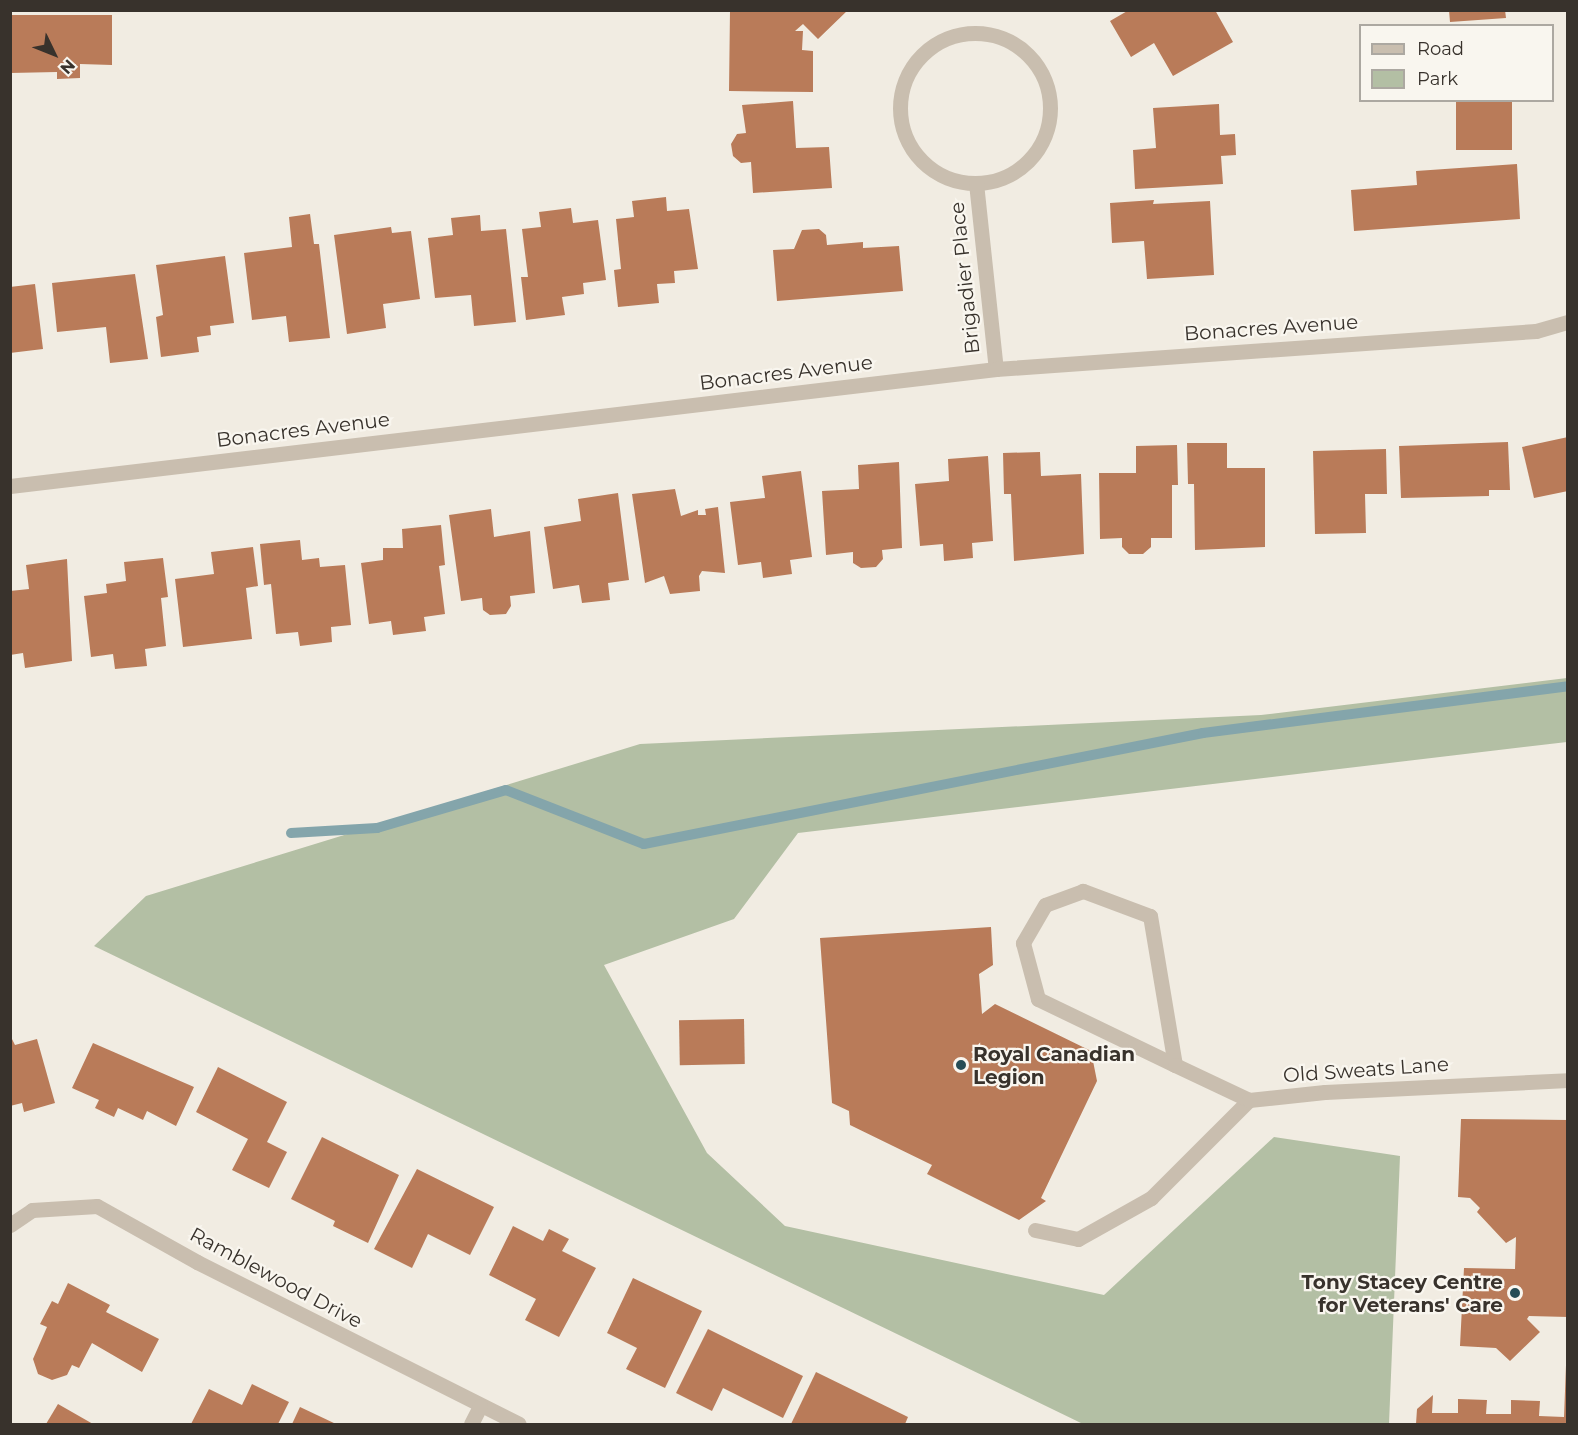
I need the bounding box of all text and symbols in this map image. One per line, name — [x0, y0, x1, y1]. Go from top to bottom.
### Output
north arrow — [24, 24, 84, 84]
legend — [1359, 24, 1554, 102]
text: Road — [1417, 38, 1464, 60]
text: N — [56, 55, 79, 78]
text: Park — [1417, 68, 1458, 90]
street label: Brigadier Place — [945, 201, 985, 355]
street label: Bonacres Avenue — [1183, 310, 1359, 346]
street label: Bonacres Avenue — [698, 350, 874, 396]
street label: Bonacres Avenue — [215, 407, 391, 453]
place label: Royal Canadian Legion — [973, 1042, 1135, 1089]
street label: Old Sweats Lane — [1282, 1052, 1450, 1088]
marker: Royal Canadian Legion — [954, 1058, 968, 1072]
street label: Ramblewood Drive — [186, 1222, 366, 1334]
place label: Tony Stacey Centre for Veterans' Care — [1302, 1270, 1503, 1317]
marker: Tony Stacey Centre for Veterans' Care — [1508, 1286, 1522, 1300]

